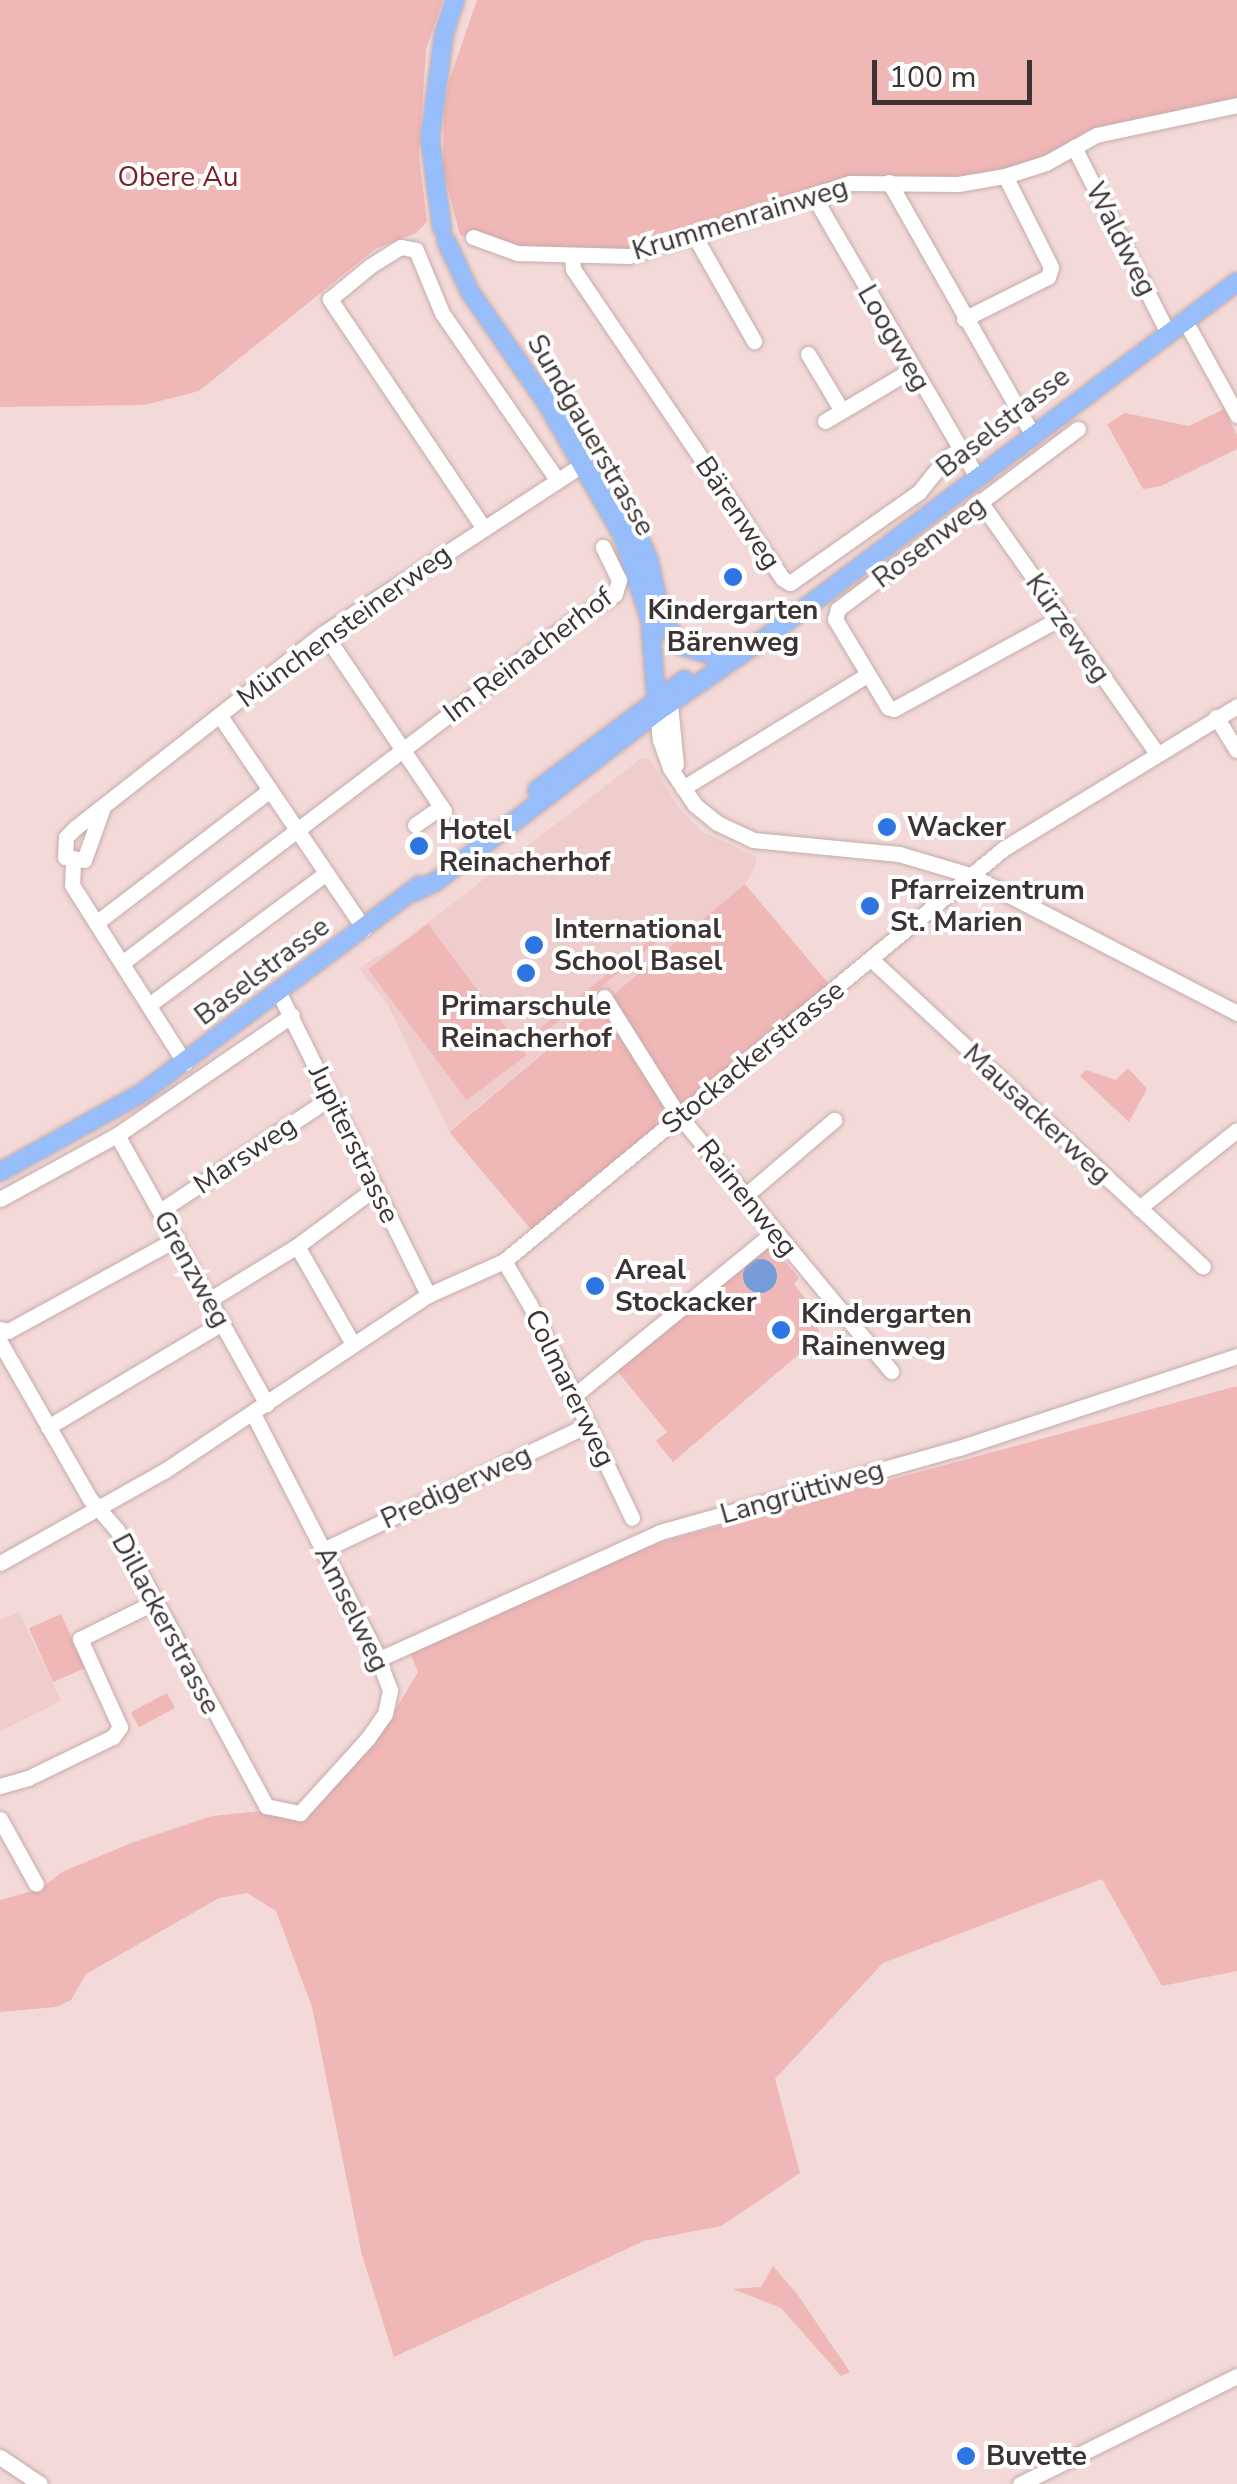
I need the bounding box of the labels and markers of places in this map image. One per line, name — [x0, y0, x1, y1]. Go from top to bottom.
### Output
marker: Kindergarten Bärenweg — [722, 566, 744, 588]
place label: Kindergarten Bärenweg — [648, 593, 818, 659]
place label: Wacker — [907, 810, 1006, 844]
place label: Hotel Reinacherhof — [439, 813, 610, 879]
marker: Wacker — [876, 816, 898, 838]
marker: Hotel Reinacherhof — [408, 835, 430, 857]
place label: Pfarreizentrum St. Marien — [890, 873, 1085, 939]
marker: Pfarreizentrum St. Marien — [859, 895, 881, 917]
place label: International School Basel — [554, 912, 722, 978]
marker: International School Basel — [523, 934, 545, 956]
marker: Primarschule Reinacherhof — [515, 962, 537, 984]
place label: Primarschule Reinacherhof — [440, 989, 612, 1055]
place label: Areal Stockacker — [615, 1253, 757, 1319]
marker: Areal Stockacker — [584, 1275, 606, 1297]
place label: Kindergarten Rainenweg — [801, 1297, 972, 1363]
marker: Kindergarten Rainenweg — [770, 1319, 792, 1341]
place label: Buvette — [986, 2439, 1087, 2473]
marker: Buvette — [955, 2445, 977, 2467]

